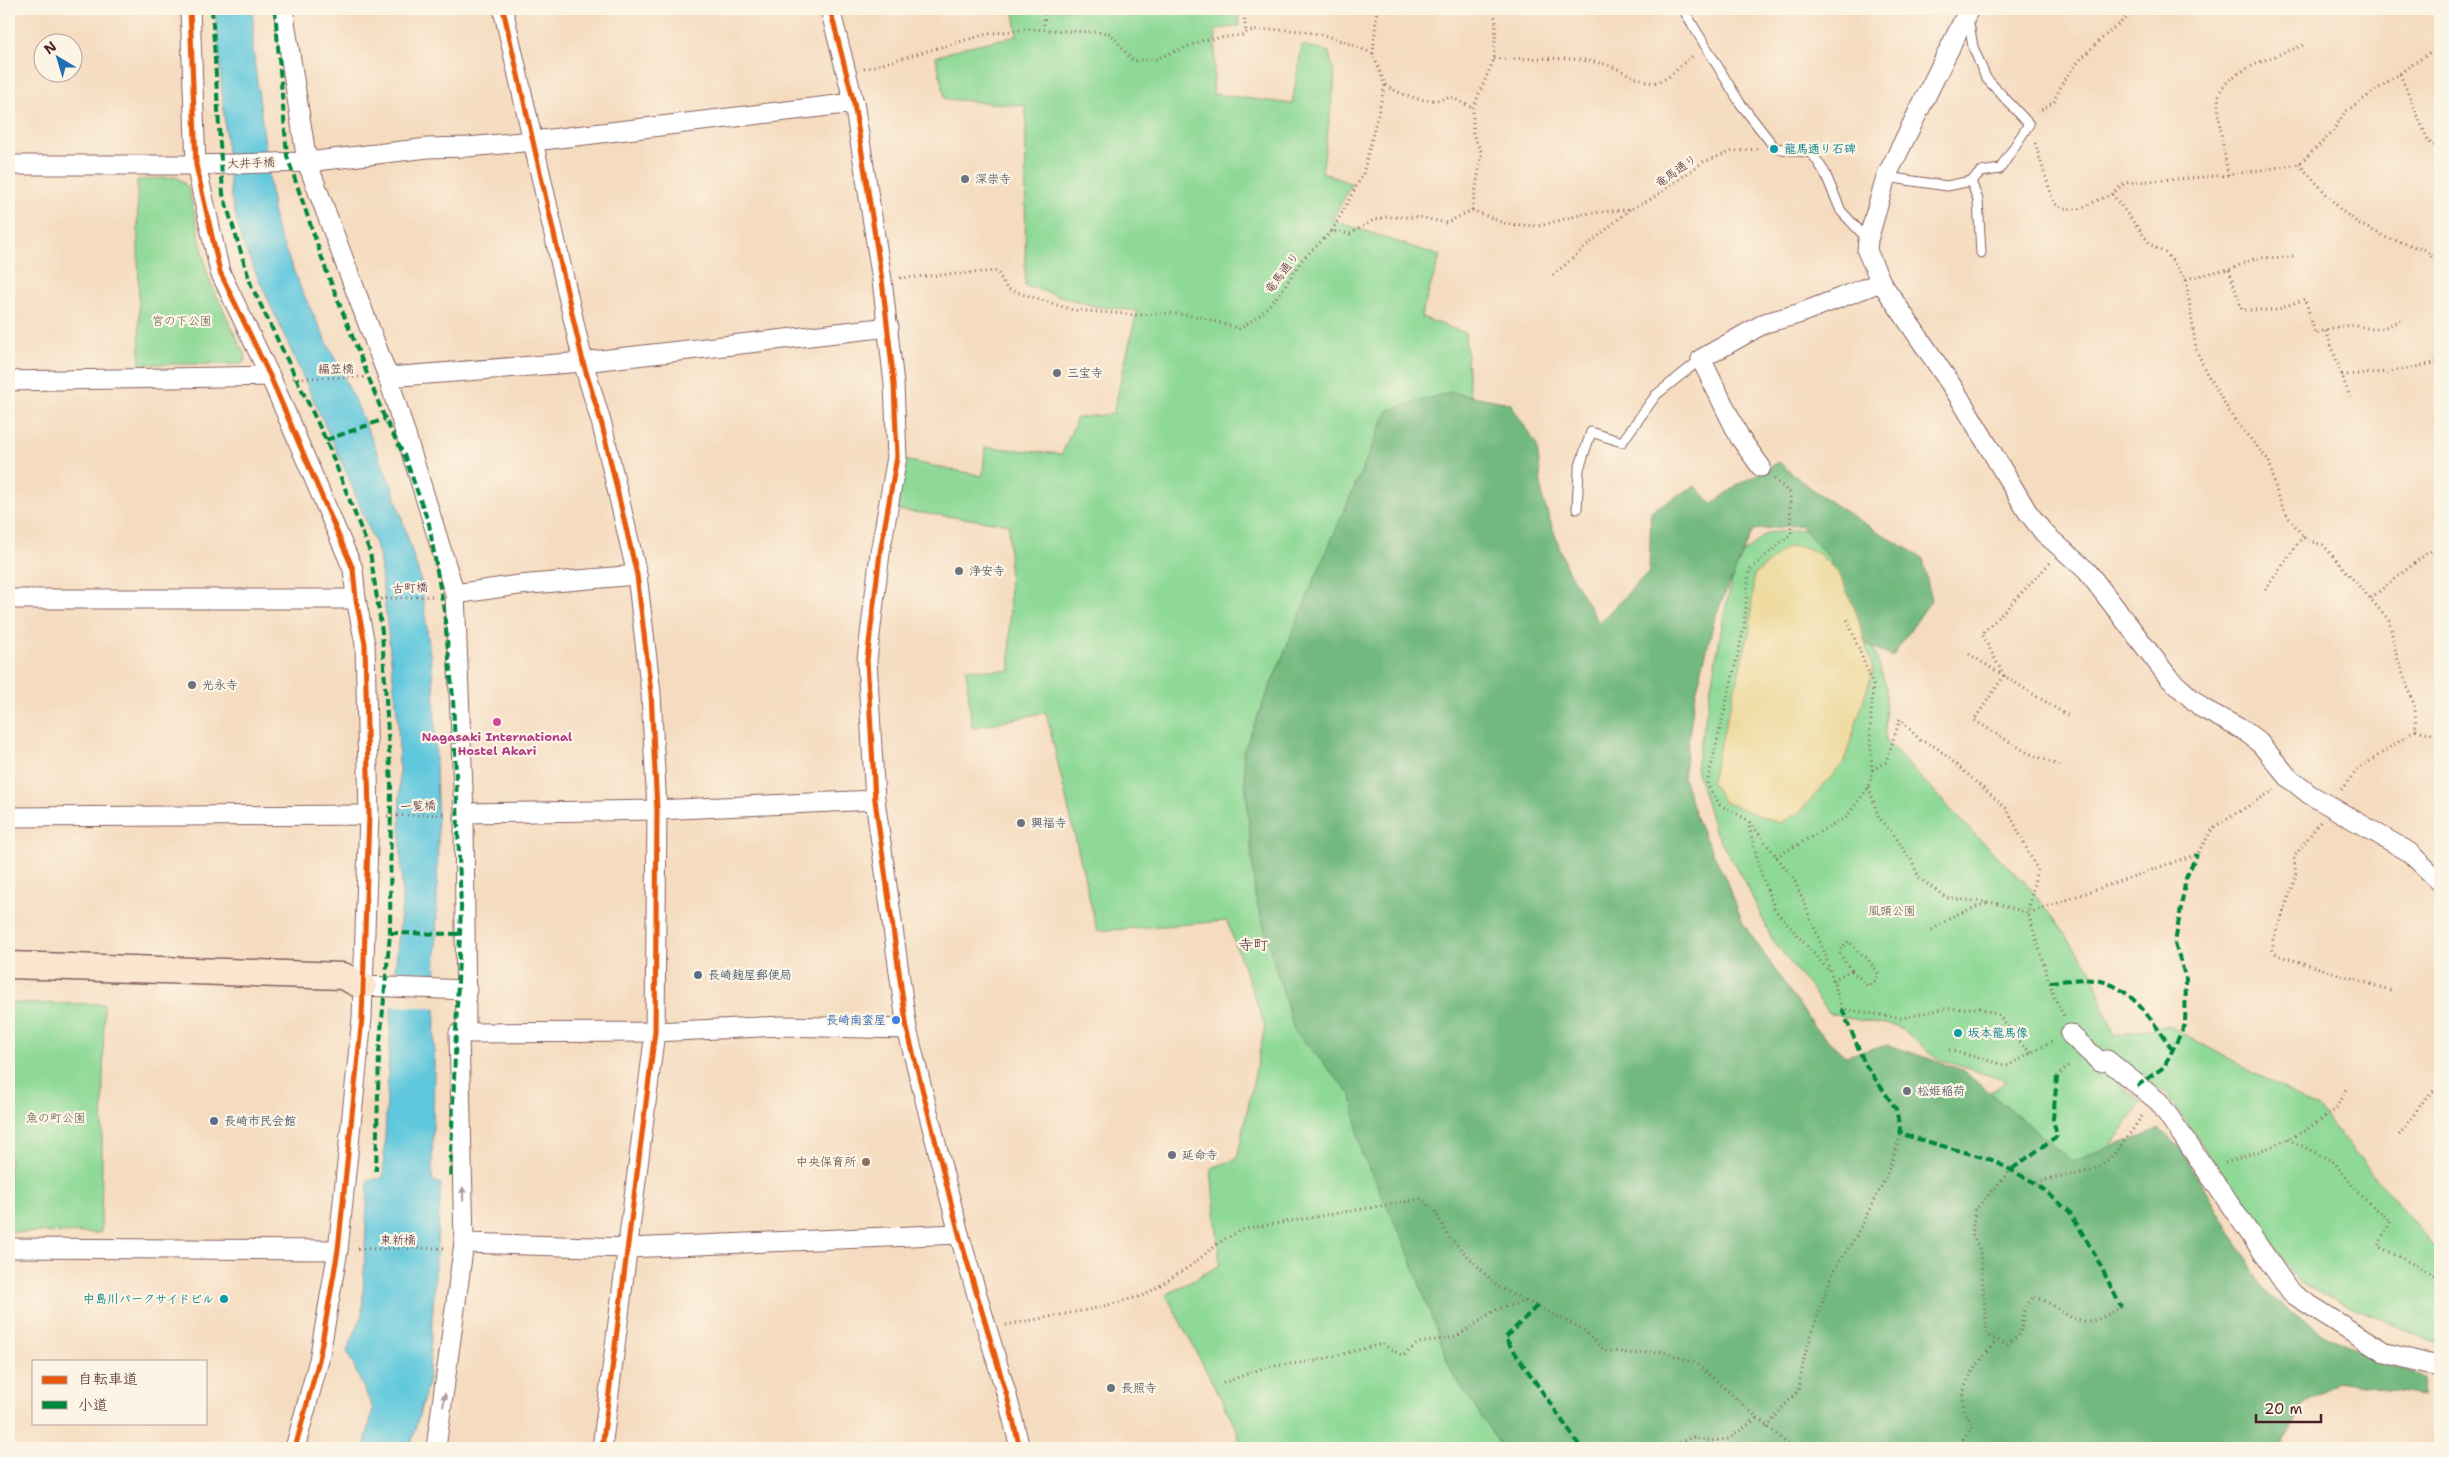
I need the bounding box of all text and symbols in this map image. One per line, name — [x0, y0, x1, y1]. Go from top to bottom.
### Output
north arrow — [32, 32, 82, 82]
text: N — [40, 37, 60, 58]
place label: 龍馬通り石碑 — [1784, 141, 1856, 157]
marker: 龍馬通り石碑 — [1768, 143, 1780, 155]
street label: 竜馬通り — [1652, 151, 1700, 191]
street label: 大井手橋 — [227, 154, 275, 172]
place label: 深崇寺 — [975, 171, 1011, 187]
marker: 深崇寺 — [959, 173, 971, 185]
street label: 竜馬通り — [1261, 249, 1303, 297]
park label: 宮の下公園 — [152, 313, 212, 329]
street label: 編笠橋 — [318, 361, 354, 377]
place label: 三宝寺 — [1067, 365, 1103, 381]
marker: 三宝寺 — [1051, 367, 1063, 379]
place label: 浄安寺 — [969, 563, 1005, 579]
marker: 浄安寺 — [953, 565, 965, 577]
street label: 古町橋 — [392, 579, 428, 597]
place label: 光永寺 — [202, 677, 238, 693]
marker: 光永寺 — [186, 679, 198, 691]
marker: Nagasaki International Hostel Akari — [491, 716, 503, 728]
place label: Nagasaki International Hostel Akari — [422, 729, 572, 759]
street label: 一覧橋 — [400, 797, 436, 815]
place label: 興福寺 — [1031, 815, 1067, 831]
marker: 興福寺 — [1015, 817, 1027, 829]
park label: 風頭公園 — [1868, 903, 1916, 919]
district label: 寺町 — [1238, 935, 1269, 955]
place label: 長崎麹屋郵便局 — [708, 967, 792, 983]
marker: 長崎麹屋郵便局 — [692, 969, 704, 981]
place label: 長崎南蛮屋 — [826, 1012, 886, 1028]
marker: 長崎南蛮屋 — [890, 1014, 902, 1026]
place label: 坂本龍馬像 — [1968, 1025, 2028, 1041]
marker: 坂本龍馬像 — [1952, 1027, 1964, 1039]
place label: 松姫稲荷 — [1917, 1083, 1965, 1099]
marker: 松姫稲荷 — [1901, 1085, 1913, 1097]
park label: 魚の町公園 — [26, 1110, 86, 1126]
place label: 長崎市民会館 — [224, 1113, 296, 1129]
marker: 長崎市民会館 — [208, 1115, 220, 1127]
place label: 延命寺 — [1182, 1147, 1218, 1163]
marker: 延命寺 — [1166, 1149, 1178, 1161]
place label: 中央保育所 — [796, 1154, 857, 1170]
marker: 中央保育所 — [860, 1156, 872, 1168]
one-way arrow — [459, 1186, 467, 1202]
street label: 東新橋 — [380, 1232, 416, 1248]
place label: 中島川パークサイドビル — [83, 1291, 214, 1307]
marker: 中島川パークサイドビル — [218, 1293, 230, 1305]
legend — [32, 1360, 208, 1424]
text: 自転車道 — [78, 1369, 138, 1389]
place label: 長照寺 — [1121, 1380, 1157, 1396]
marker: 長照寺 — [1105, 1382, 1117, 1394]
one-way arrow — [440, 1392, 448, 1408]
scale bar — [2256, 1392, 2322, 1424]
text: 小道 — [78, 1395, 108, 1415]
text: 20 m — [2264, 1399, 2303, 1419]

